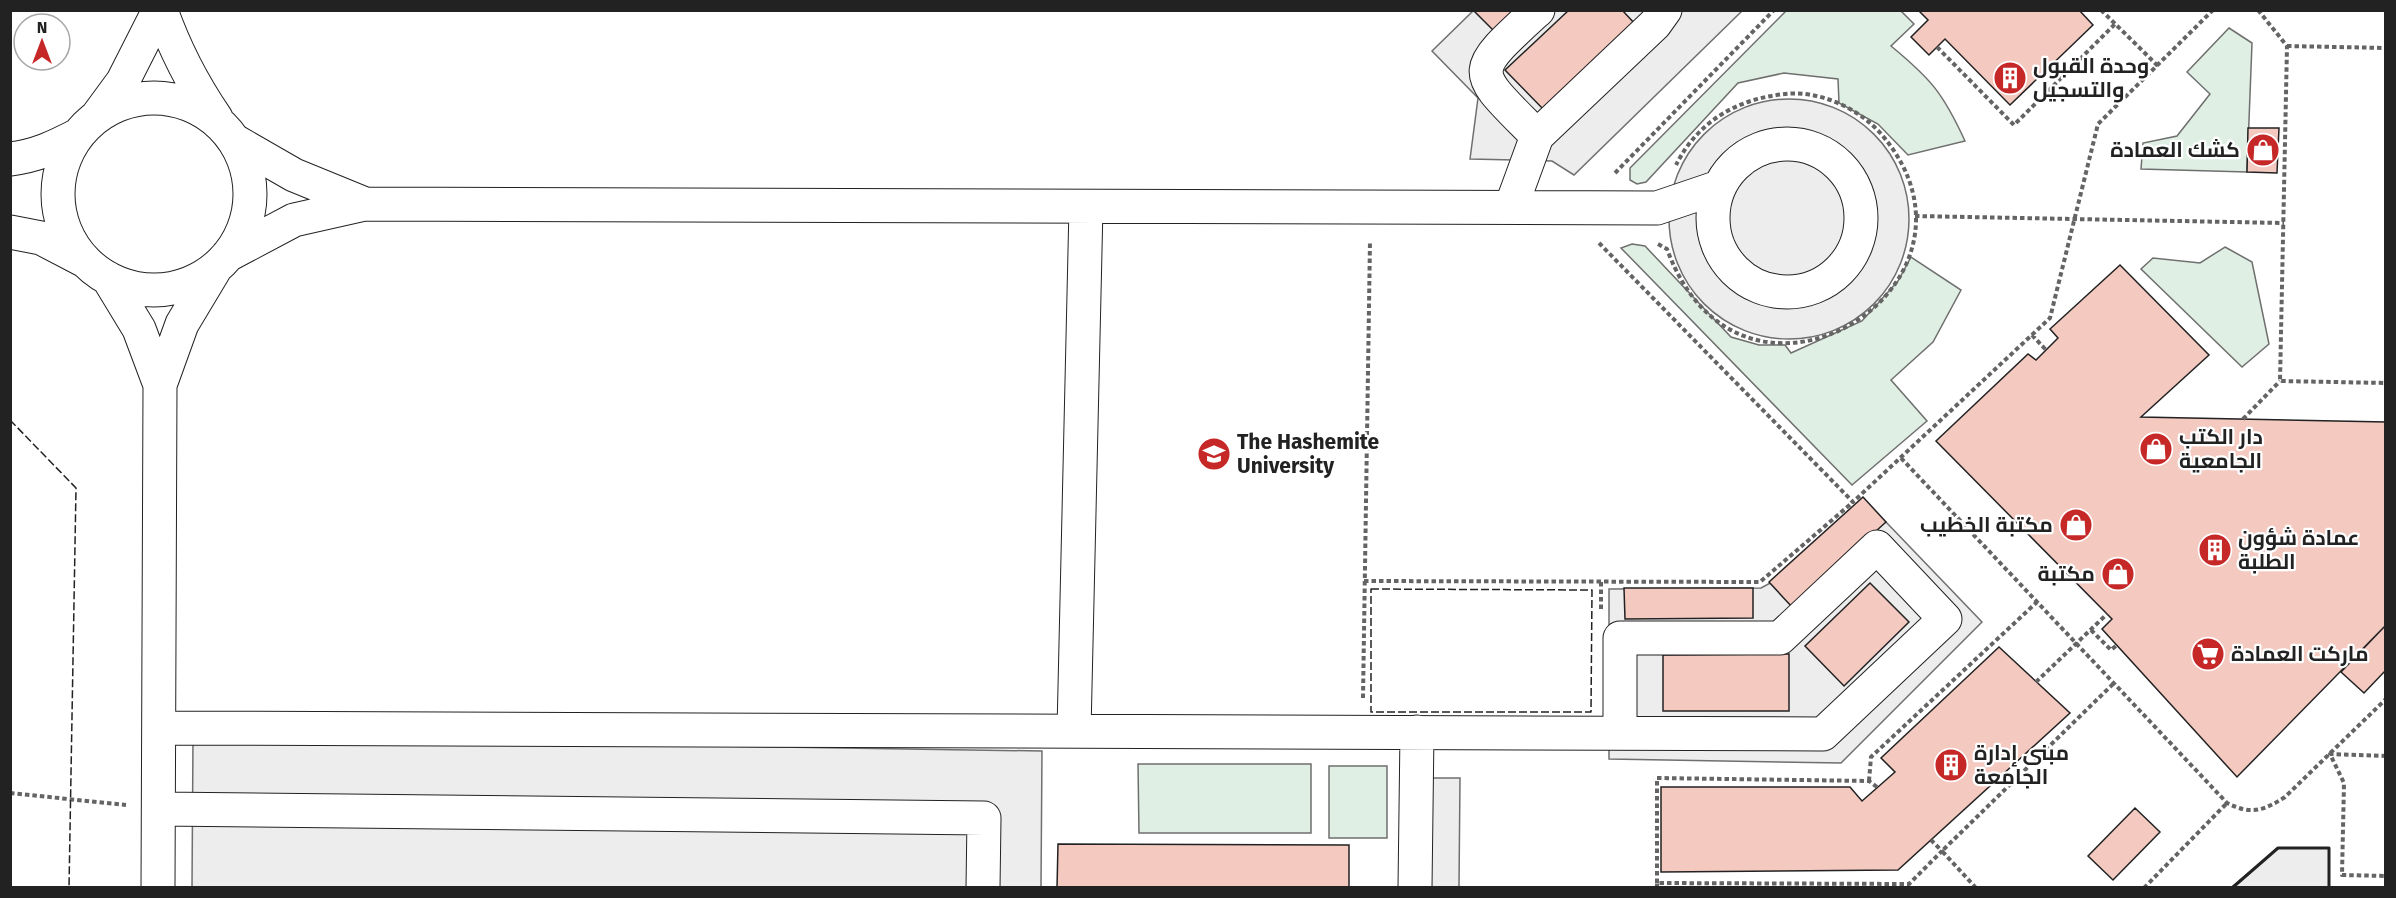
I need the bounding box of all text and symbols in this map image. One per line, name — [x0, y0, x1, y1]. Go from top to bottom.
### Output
north arrow — [12, 12, 72, 72]
text: N — [37, 18, 47, 37]
place label: وحدة القبول والتسجيل — [2033, 53, 2149, 103]
building icon: وحدة القبول والتسجيل — [1992, 60, 2028, 96]
shop icon: كشك العمادة — [2245, 132, 2281, 168]
place label: كشك العمادة — [2110, 137, 2240, 163]
place label: دار الكتب الجامعية — [2179, 424, 2263, 474]
place label: The Hashemite University — [1237, 429, 1380, 479]
shop icon: دار الكتب الجامعية — [2138, 431, 2174, 467]
school or university icon: The Hashemite University — [1196, 436, 1232, 472]
shop icon: مكتبة الخطيب — [2058, 507, 2094, 543]
place label: مكتبة الخطيب — [1920, 512, 2053, 538]
place label: عمادة شؤون الطلبة — [2238, 525, 2359, 575]
building icon: عمادة شؤون الطلبة — [2197, 532, 2233, 568]
shop icon: مكتبة — [2100, 556, 2136, 592]
place label: مكتبة — [2038, 561, 2095, 587]
supermarket icon: ماركت العمادة — [2190, 636, 2226, 672]
place label: ماركت العمادة — [2231, 641, 2369, 667]
place label: مبنى إدارة الجامعة — [1974, 740, 2069, 790]
building icon: مبنى إدارة الجامعة — [1933, 747, 1969, 783]

